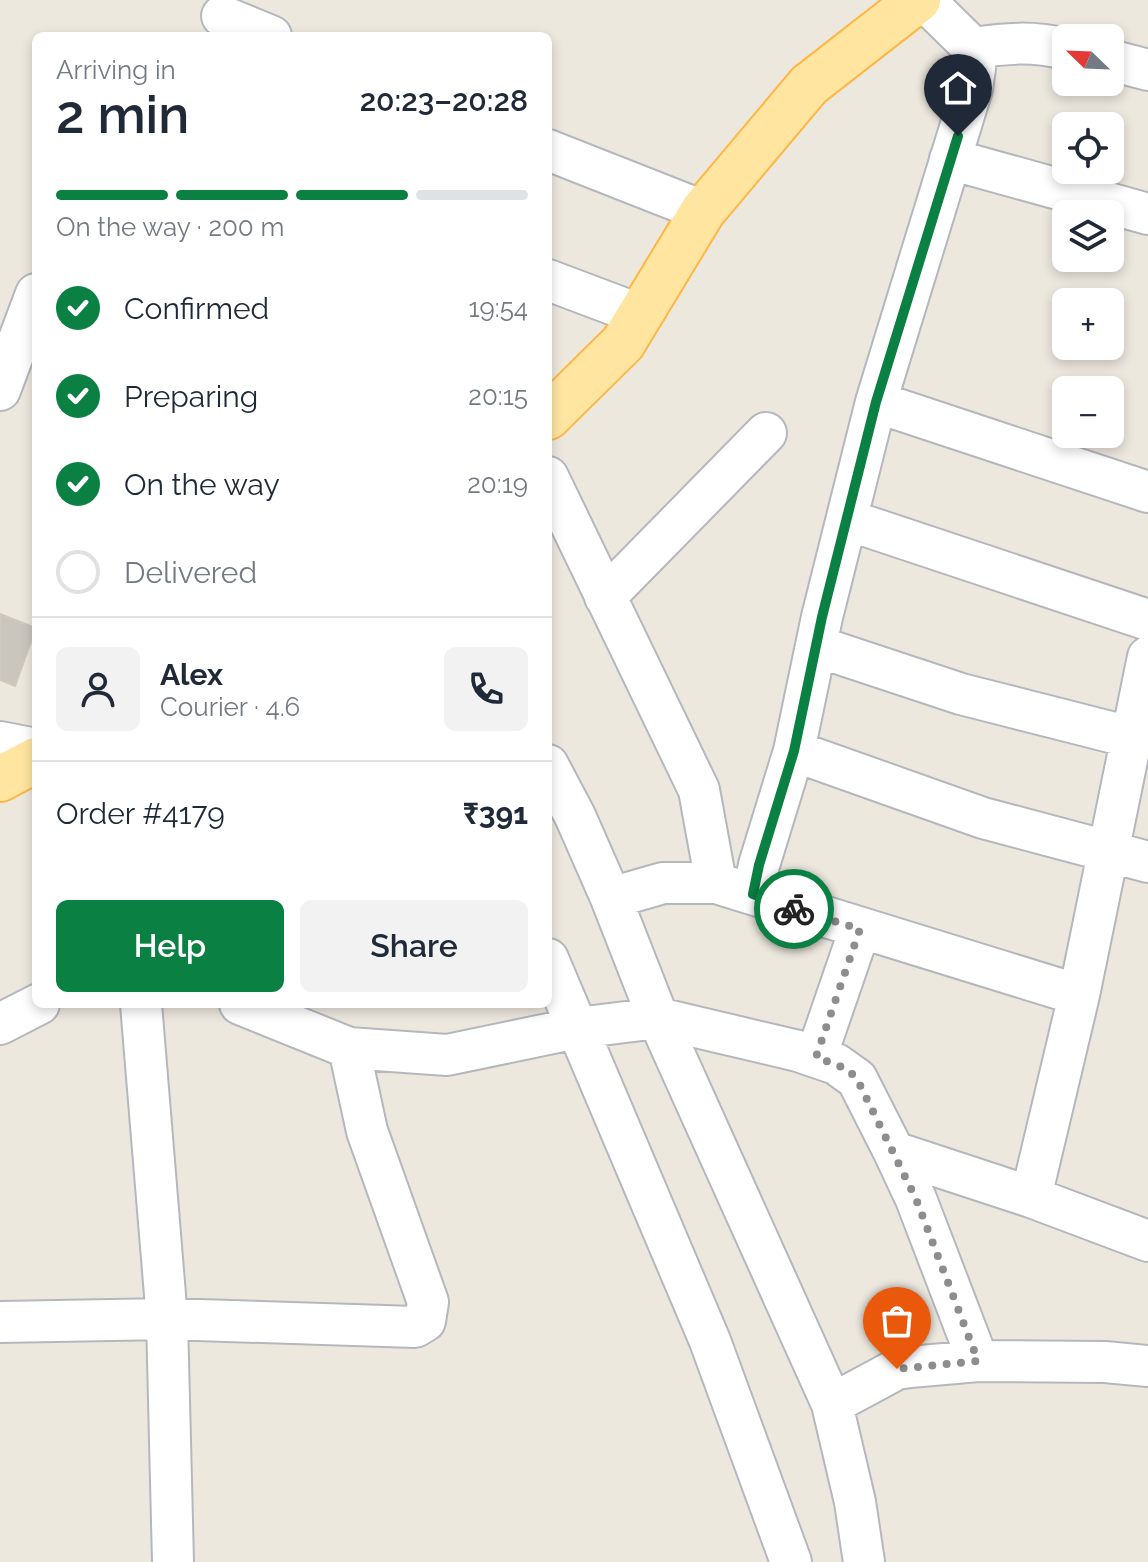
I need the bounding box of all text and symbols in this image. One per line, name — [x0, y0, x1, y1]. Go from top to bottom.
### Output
north arrow — [1052, 24, 1124, 96]
map controls — [1052, 24, 1124, 448]
pin — [924, 54, 992, 136]
text: Arriving in — [56, 55, 176, 85]
icon: home — [936, 66, 980, 110]
text: 20:23–20:28 — [360, 83, 528, 118]
text: 2 min — [56, 84, 189, 145]
button: locate — [1052, 112, 1124, 184]
button: layers — [1052, 200, 1124, 272]
text: On the way · 200 m — [56, 212, 284, 242]
icon: check — [56, 286, 100, 330]
button: + — [1052, 288, 1124, 360]
text: Confirmed — [124, 291, 269, 326]
text: 19:54 — [468, 293, 528, 323]
icon: check — [56, 374, 100, 418]
button: − — [1052, 376, 1124, 448]
text: Preparing — [124, 379, 258, 414]
text: 20:15 — [468, 381, 528, 411]
icon: check — [56, 462, 100, 506]
text: On the way — [124, 467, 280, 502]
text: 20:19 — [467, 469, 528, 499]
text: Delivered — [124, 555, 257, 590]
button: person — [56, 647, 140, 731]
button: phone — [444, 647, 528, 731]
text: Alex — [160, 657, 223, 692]
text: Courier · 4.6 — [160, 692, 300, 722]
text: Order #4179 — [56, 796, 225, 831]
text: ₹391 — [463, 796, 528, 831]
courier — [754, 869, 834, 949]
icon: bike — [772, 887, 816, 931]
button: Help — [56, 900, 284, 992]
button: Share — [300, 900, 528, 992]
pin — [863, 1287, 931, 1369]
icon: bag — [875, 1299, 919, 1343]

